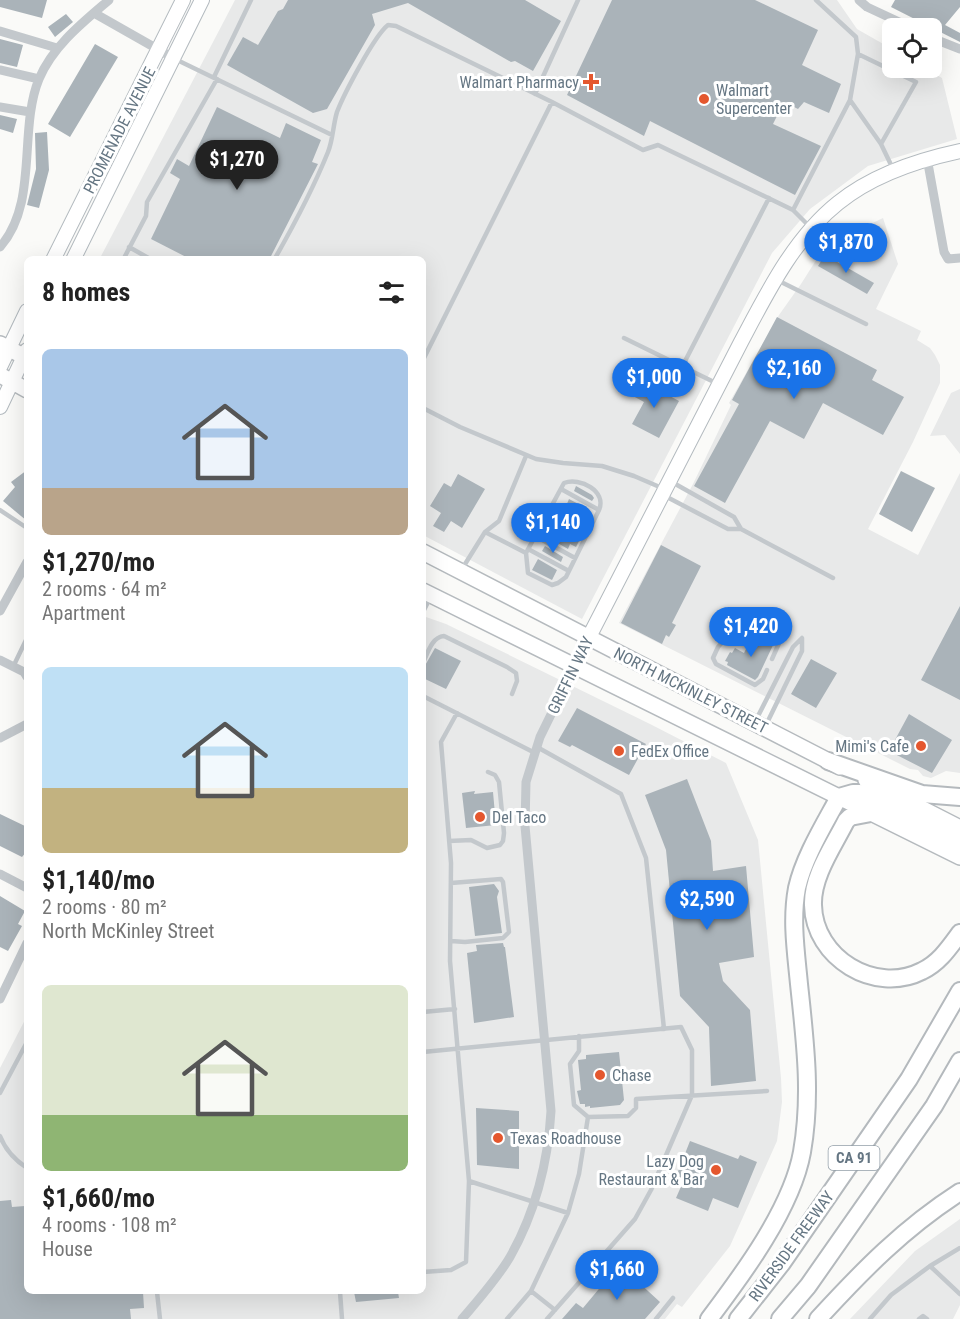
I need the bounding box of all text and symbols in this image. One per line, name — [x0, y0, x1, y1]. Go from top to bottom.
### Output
map controls — [882, 18, 942, 78]
button: locate — [882, 18, 942, 78]
street label: PROMENADE AVENUE — [79, 64, 160, 197]
place label: Walmart Pharmacy — [459, 73, 579, 92]
marker: Walmart Pharmacy — [584, 75, 598, 89]
place label: Walmart Supercenter — [716, 81, 792, 118]
marker: Walmart Supercenter — [697, 92, 711, 106]
pin: $1,270 — [188, 140, 286, 191]
text: $1,270 — [209, 147, 265, 171]
pin: $1,870 — [797, 223, 895, 274]
text: $1,870 — [818, 230, 874, 254]
icon: filters — [375, 276, 408, 309]
text: 8 homes — [42, 277, 130, 307]
pin: $2,160 — [745, 349, 843, 400]
text: $2,160 — [766, 356, 822, 380]
pin: $1,000 — [605, 358, 703, 409]
text: $1,000 — [626, 365, 682, 389]
icon: home — [171, 388, 279, 496]
pin: $1,140 — [504, 503, 602, 554]
text: $1,140 — [525, 510, 581, 534]
text: $1,270/mo — [42, 547, 155, 577]
text: 2 rooms · 64 m² — [42, 577, 167, 601]
text: Apartment — [42, 601, 126, 625]
pin: $1,420 — [702, 607, 800, 658]
text: $1,420 — [723, 614, 779, 638]
street label: GRIFFIN WAY — [544, 633, 598, 717]
street label: NORTH MCKINLEY STREET — [611, 643, 771, 738]
icon: home — [171, 706, 279, 814]
place label: Mimi's Cafe — [835, 737, 909, 756]
marker: Mimi's Cafe — [914, 739, 928, 753]
place label: FedEx Office — [631, 742, 709, 761]
marker: FedEx Office — [612, 744, 626, 758]
place label: Del Taco — [492, 808, 546, 827]
marker: Del Taco — [473, 810, 487, 824]
text: $1,140/mo — [42, 865, 155, 895]
pin: $2,590 — [658, 880, 756, 931]
text: $2,590 — [679, 887, 735, 911]
text: 2 rooms · 80 m² — [42, 895, 167, 919]
text: North McKinley Street — [42, 919, 214, 943]
icon: home — [171, 1024, 279, 1132]
place label: Chase — [612, 1066, 651, 1085]
marker: Chase — [593, 1068, 607, 1082]
place label: Texas Roadhouse — [510, 1129, 621, 1148]
marker: Texas Roadhouse — [491, 1131, 505, 1145]
road number: CA 91 — [828, 1146, 880, 1170]
place label: Lazy Dog Restaurant & Bar — [599, 1152, 704, 1189]
marker: Lazy Dog Restaurant & Bar — [709, 1163, 723, 1177]
text: $1,660/mo — [42, 1183, 155, 1213]
street label: RIVERSIDE FREEWAY — [745, 1187, 838, 1305]
text: 4 rooms · 108 m² — [42, 1213, 177, 1237]
text: House — [42, 1237, 93, 1261]
pin: $1,660 — [568, 1250, 666, 1301]
text: $1,660 — [589, 1257, 645, 1281]

